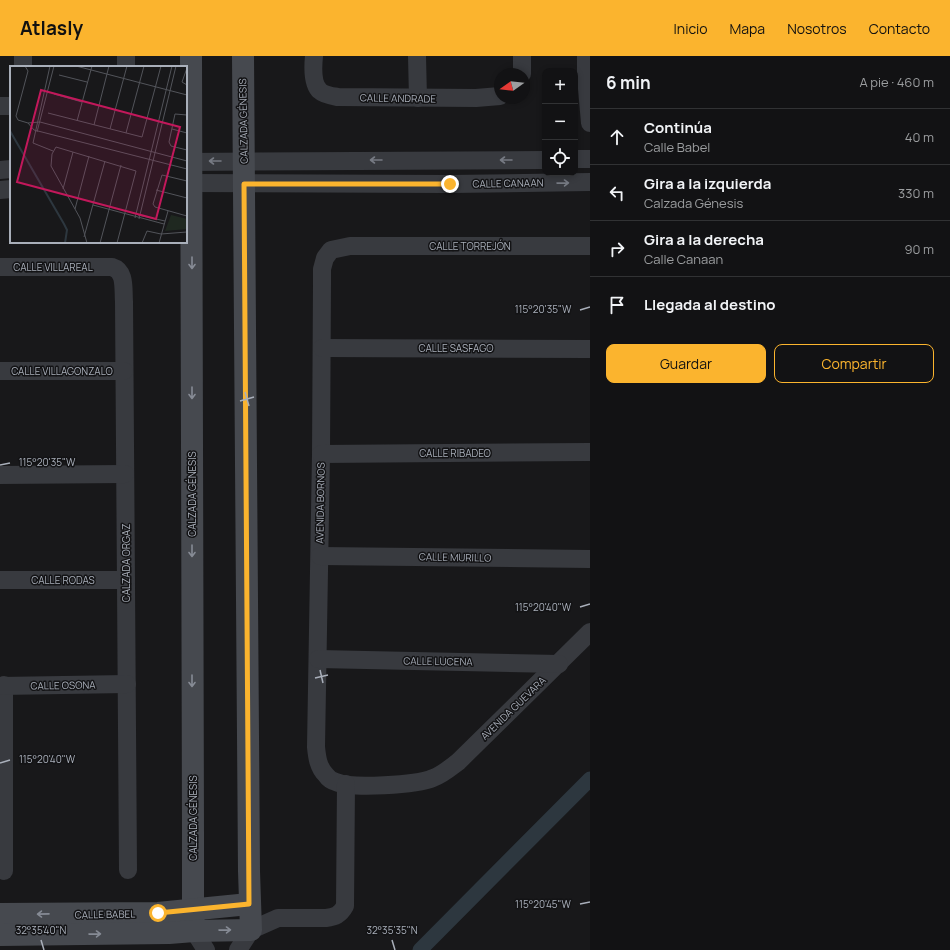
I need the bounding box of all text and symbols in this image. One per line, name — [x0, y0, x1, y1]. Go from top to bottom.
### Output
text: Atlasly — [20, 15, 83, 41]
text: Inicio — [674, 19, 708, 38]
text: Mapa — [730, 19, 765, 38]
text: Nosotros — [787, 19, 847, 38]
text: Contacto — [869, 19, 930, 38]
inset map — [10, 66, 187, 243]
north arrow — [494, 68, 530, 104]
map controls — [542, 68, 578, 176]
button: + — [542, 68, 578, 104]
text: 6 min — [606, 71, 651, 94]
text: A pie · 460 m — [859, 73, 934, 91]
street label: CALZADA GÉNESIS — [235, 78, 251, 164]
street label: CALLE ANDRADE — [360, 90, 436, 106]
button: − — [542, 104, 578, 140]
text: Continúa — [644, 117, 712, 138]
icon: ahead — [606, 126, 628, 148]
text: 40 m — [905, 128, 934, 146]
text: Calle Babel — [644, 138, 710, 156]
button: locate — [542, 140, 578, 176]
one-way arrow — [370, 156, 383, 164]
one-way arrow — [500, 156, 513, 164]
one-way arrow — [209, 157, 222, 165]
text: Gira a la izquierda — [644, 173, 771, 194]
route end — [441, 175, 459, 193]
street label: CALLE CANAAN — [472, 175, 544, 191]
one-way arrow — [556, 179, 569, 187]
icon: left — [606, 182, 628, 204]
text: 330 m — [898, 184, 934, 202]
text: Calzada Génesis — [644, 194, 743, 212]
text: Gira a la derecha — [644, 229, 764, 250]
icon: right — [606, 238, 628, 260]
street label: CALLE TORREJÓN — [429, 239, 511, 253]
text: 90 m — [904, 240, 934, 258]
text: Calle Canaan — [644, 250, 723, 268]
one-way arrow — [188, 256, 196, 269]
street label: CALLE VILLAREAL — [13, 260, 93, 274]
icon: arrive — [606, 294, 628, 316]
text: Llegada al destino — [644, 294, 776, 315]
text: 115°20'35"W — [515, 302, 572, 316]
street label: CALLE SASFAGO — [418, 341, 494, 355]
button: Guardar — [606, 344, 766, 383]
button: Compartir — [774, 344, 934, 383]
street label: CALLE VILLAGONZALO — [11, 364, 113, 378]
one-way arrow — [188, 386, 196, 399]
street label: CALLE RIBADEO — [419, 446, 491, 460]
street label: CALZADA GÉNESIS — [185, 451, 199, 537]
text: 115°20'35"W — [19, 455, 76, 469]
street label: AVENIDA BORNOS — [312, 462, 328, 544]
street label: CALZADA ORGAZ — [119, 524, 133, 602]
one-way arrow — [188, 544, 196, 557]
street label: CALLE MURILLO — [419, 549, 491, 565]
street label: CALLE RODAS — [31, 573, 95, 587]
text: 115°20'40"W — [515, 600, 572, 614]
street label: CALLE LUCENA — [403, 653, 473, 669]
street label: AVENIDA GUEVARA — [477, 673, 549, 743]
one-way arrow — [188, 674, 196, 687]
street label: CALLE OSONA — [30, 677, 96, 693]
text: 115°20'40"W — [19, 752, 76, 766]
street label: CALZADA GÉNESIS — [186, 775, 200, 861]
text: 115°20'45"W — [515, 897, 572, 911]
route start — [149, 904, 167, 922]
street label: CALLE BABEL — [75, 906, 135, 922]
one-way arrow — [37, 910, 50, 918]
text: 32°35'40"N — [16, 923, 67, 937]
text: 32°35'35"N — [366, 923, 418, 937]
one-way arrow — [218, 927, 231, 934]
one-way arrow — [88, 930, 101, 938]

